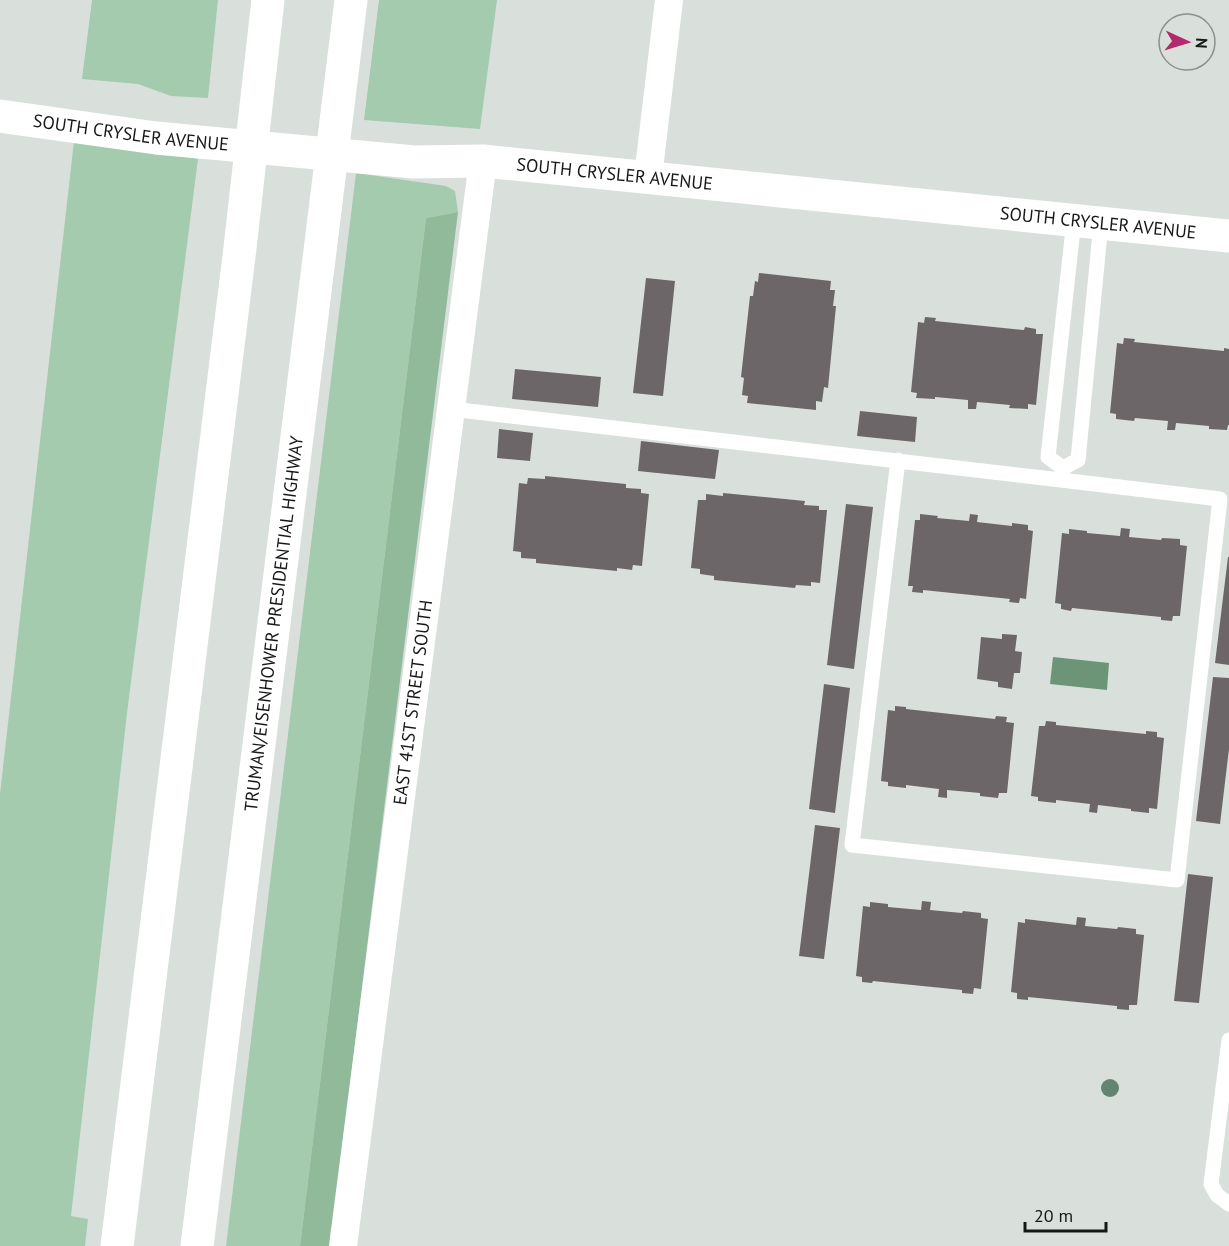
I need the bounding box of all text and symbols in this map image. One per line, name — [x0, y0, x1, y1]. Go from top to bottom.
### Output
north arrow — [1157, 12, 1217, 72]
text: N — [1192, 37, 1212, 49]
street label: SOUTH CRYSLER AVENUE — [32, 109, 230, 156]
street label: SOUTH CRYSLER AVENUE — [515, 152, 714, 195]
street label: SOUTH CRYSLER AVENUE — [999, 201, 1198, 244]
street label: TRUMAN/EISENHOWER PRESIDENTIAL HIGHWAY — [239, 434, 308, 813]
street label: EAST 41ST STREET SOUTH — [388, 599, 437, 806]
scale bar — [1025, 1195, 1106, 1233]
text: 20 m — [1034, 1204, 1073, 1227]

